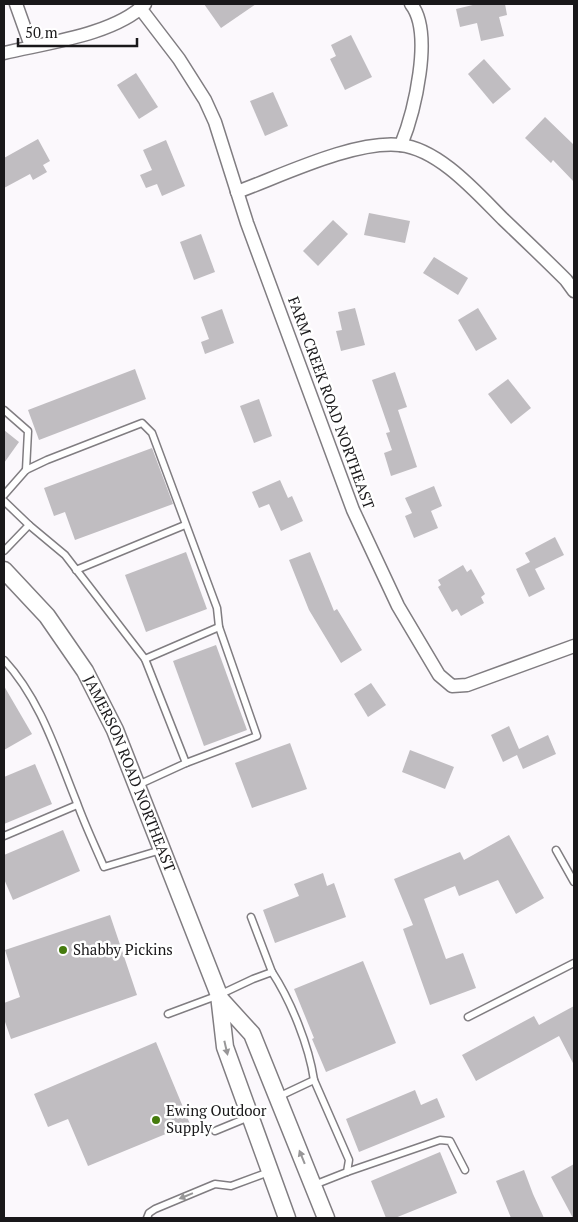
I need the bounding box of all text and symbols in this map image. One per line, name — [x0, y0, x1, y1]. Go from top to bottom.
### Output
scale bar — [18, 15, 136, 47]
text: 50 m — [25, 22, 58, 42]
street label: FARM CREEK ROAD NORTHEAST — [284, 294, 380, 512]
street label: JAMERSON ROAD NORTHEAST — [80, 672, 181, 875]
place label: Shabby Pickins — [73, 939, 173, 959]
marker: Shabby Pickins — [57, 944, 69, 956]
one-way arrow — [222, 1041, 230, 1056]
place label: Ewing Outdoor Supply — [166, 1100, 267, 1137]
marker: Ewing Outdoor Supply — [150, 1114, 162, 1126]
one-way arrow — [298, 1149, 306, 1164]
one-way arrow — [179, 1193, 194, 1200]

